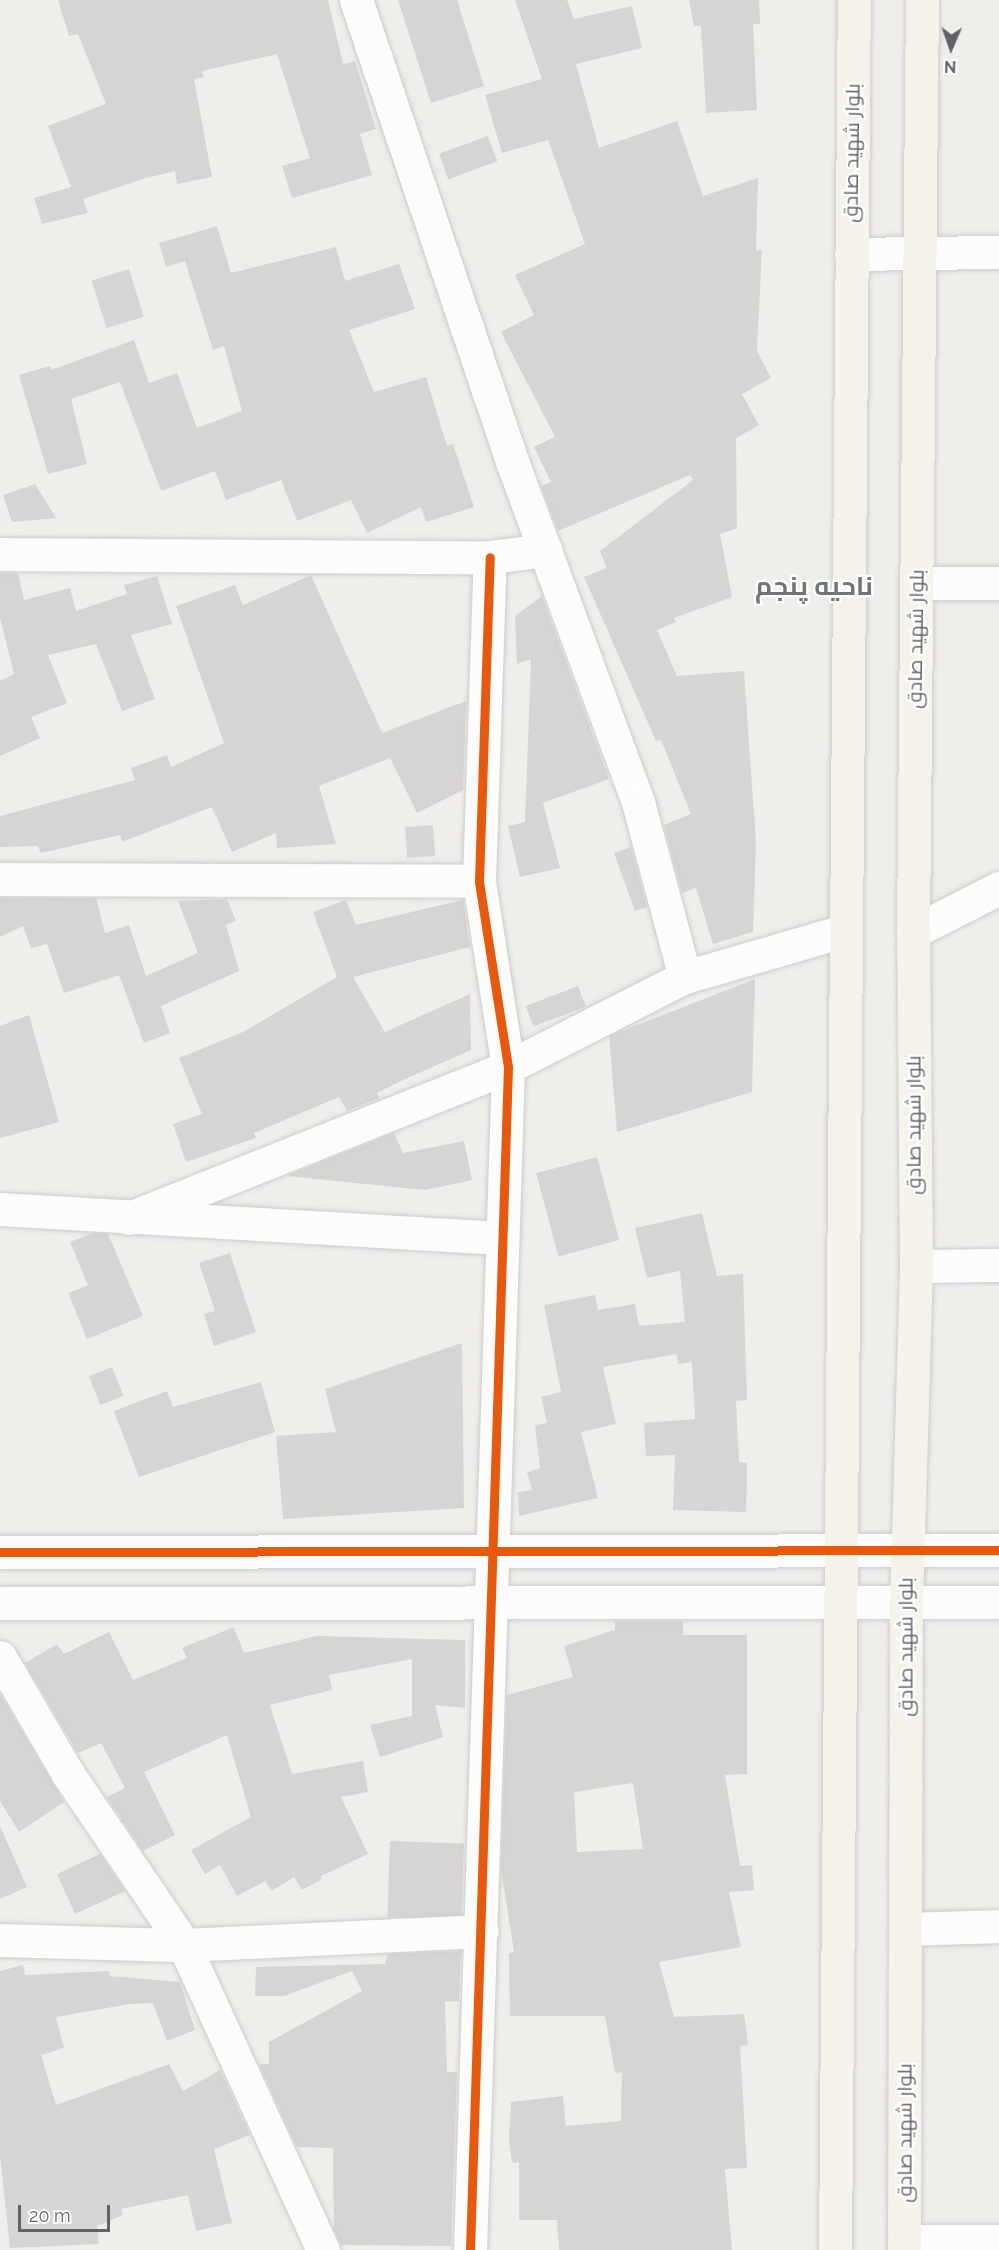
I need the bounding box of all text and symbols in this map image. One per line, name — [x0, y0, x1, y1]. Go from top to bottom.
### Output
north arrow — [921, 18, 981, 78]
text: N — [944, 57, 957, 76]
street label: بلوار شهید صادق — [839, 83, 865, 223]
street label: بلوار شهید صادق — [903, 569, 929, 709]
district label: ناحیه پنجم — [755, 571, 873, 603]
street label: بلوار شهید صادق — [902, 1055, 926, 1195]
street label: بلوار شهید صادق — [894, 1577, 918, 1717]
street label: بلوار شهید صادق — [893, 2063, 917, 2203]
scale bar — [21, 2193, 112, 2231]
text: 20 m — [29, 2205, 71, 2226]

